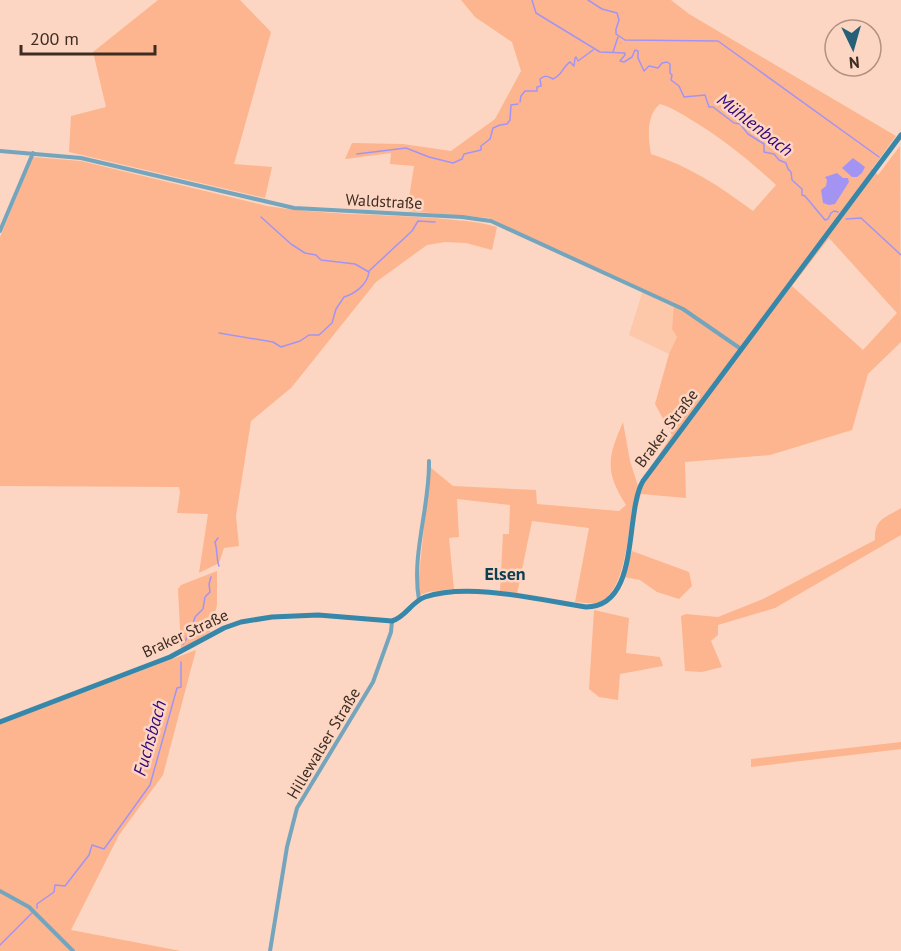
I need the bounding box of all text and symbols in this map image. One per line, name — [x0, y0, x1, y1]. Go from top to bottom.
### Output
scale bar — [21, 18, 154, 56]
north arrow — [823, 18, 883, 78]
text: 200 m — [30, 27, 79, 50]
text: N — [848, 53, 860, 73]
water label: Mühlenbach — [713, 88, 798, 161]
street label: Waldstraße — [345, 189, 423, 213]
street label: Braker Straße — [630, 385, 702, 471]
district label: Elsen — [484, 562, 526, 585]
street label: Braker Straße — [139, 604, 231, 662]
street label: Hillewalser Straße — [282, 684, 364, 802]
water label: Fuchsbach — [128, 697, 171, 778]

